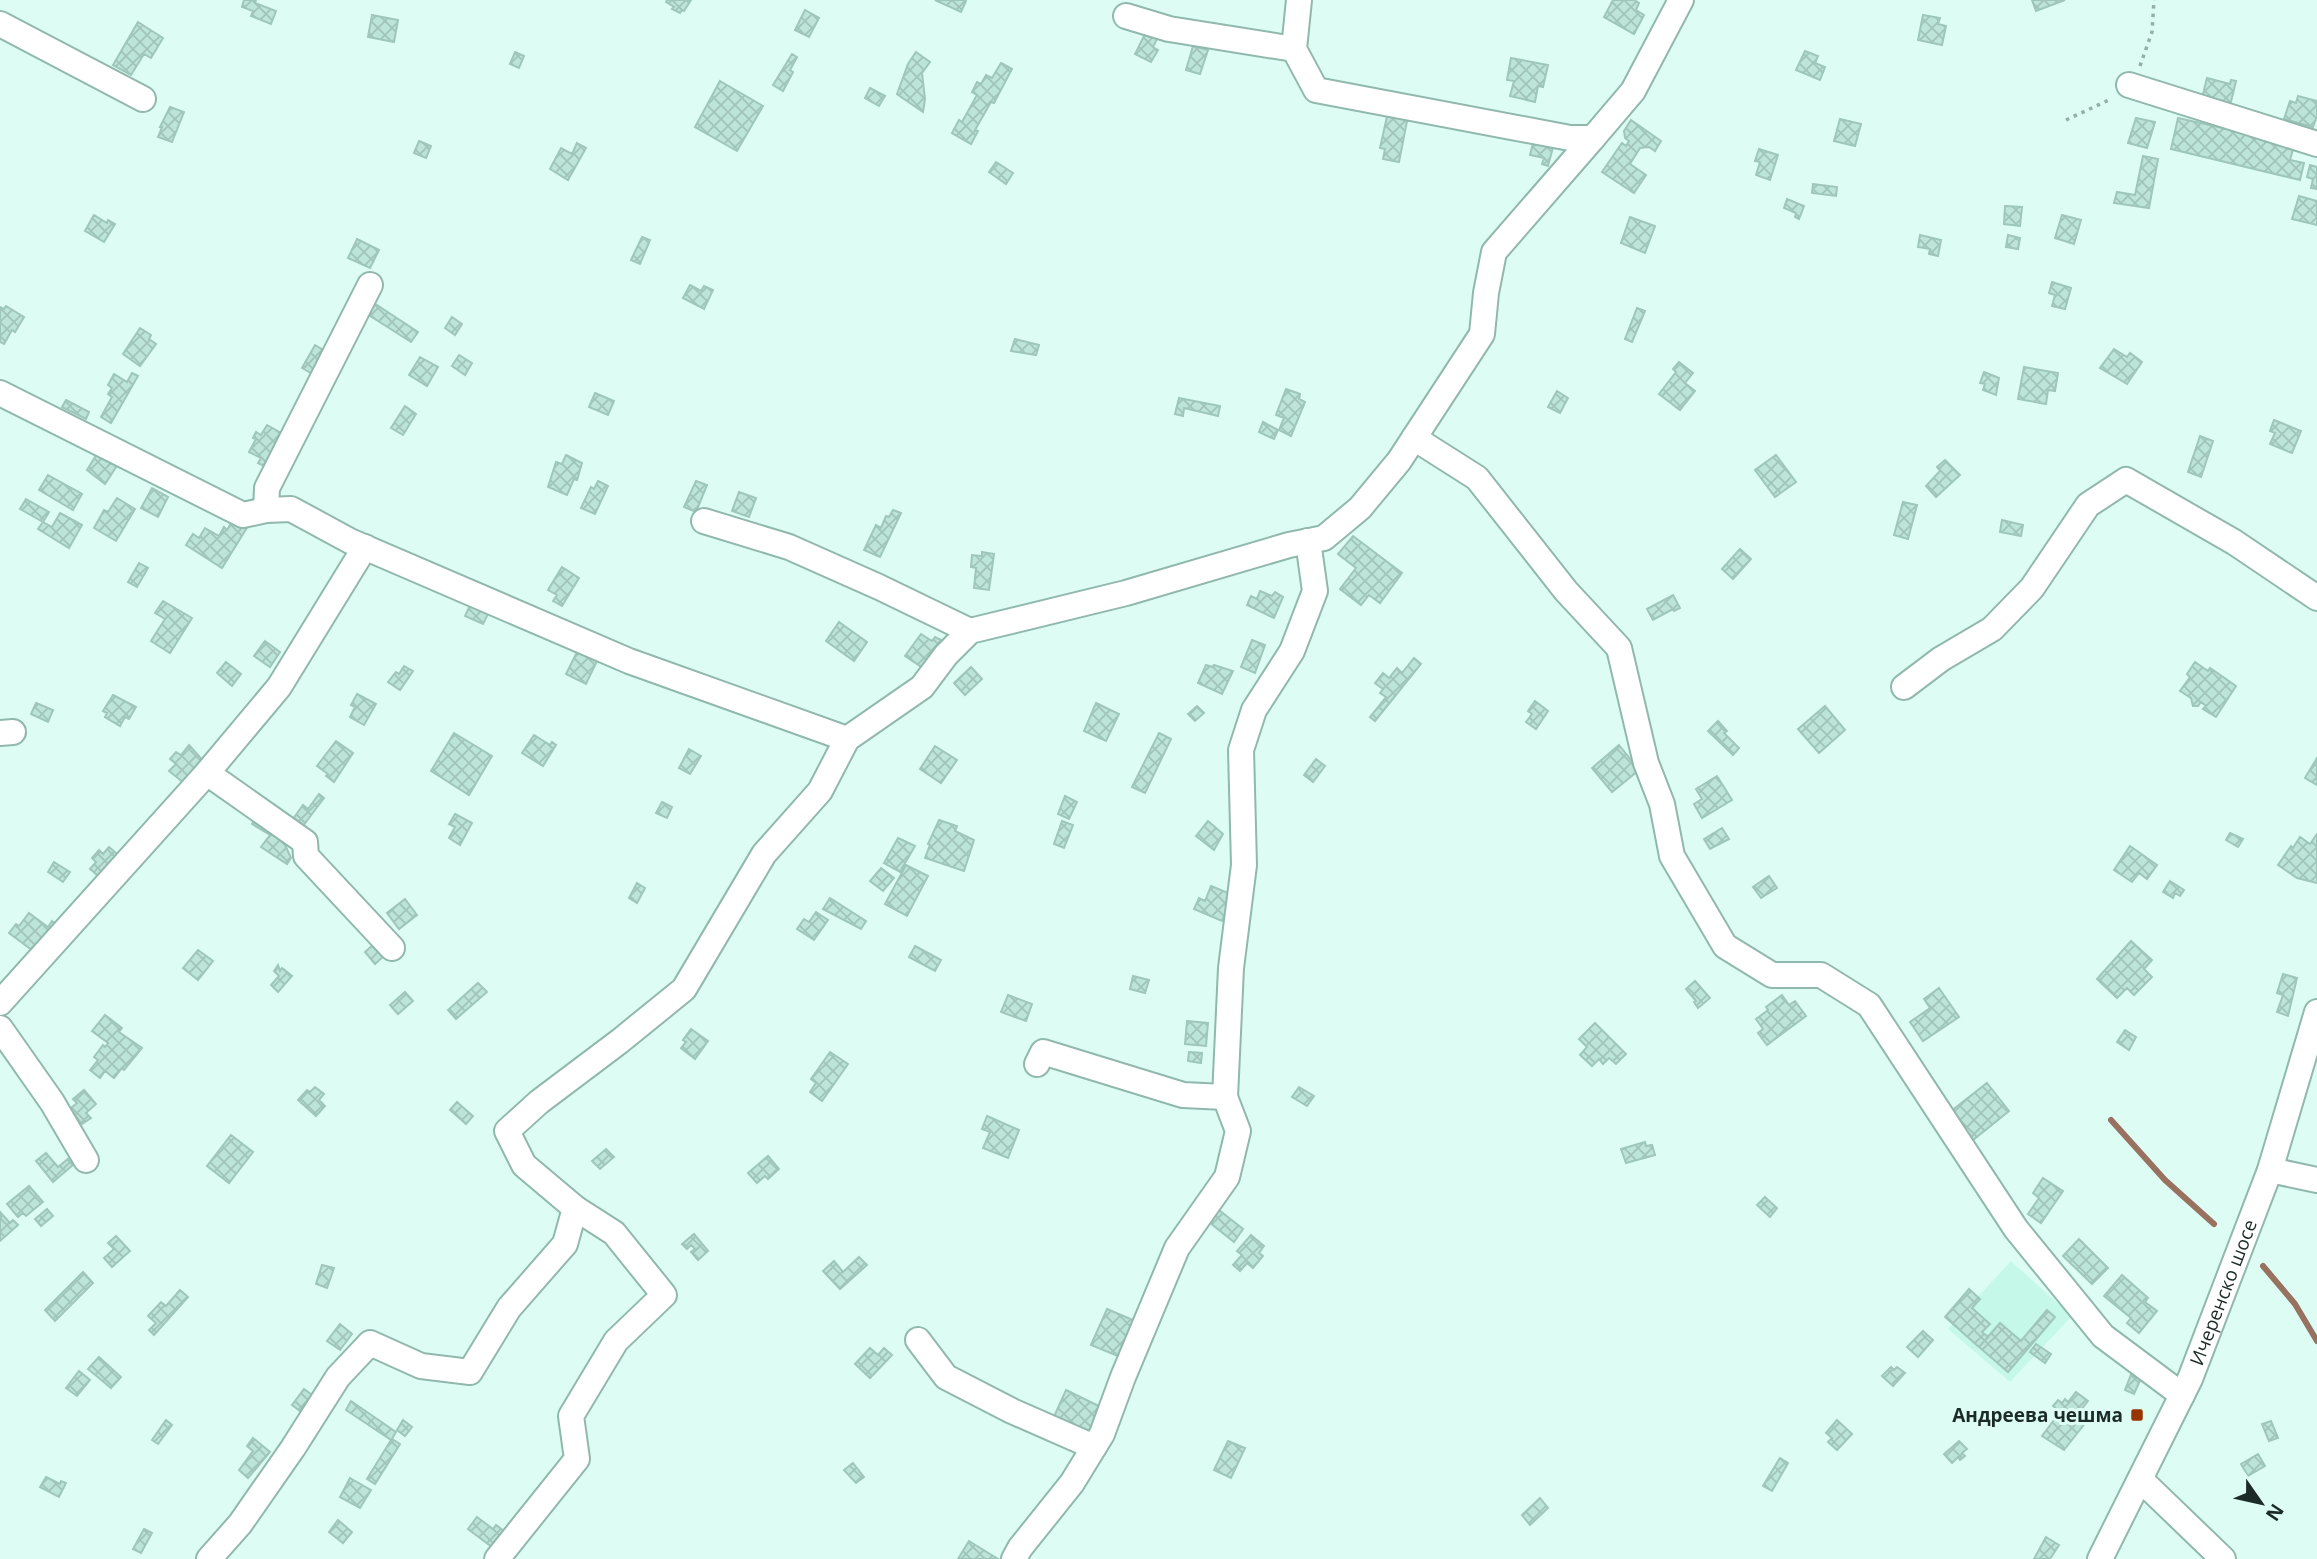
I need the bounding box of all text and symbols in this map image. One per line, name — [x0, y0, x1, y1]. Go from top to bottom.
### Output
street label: Ичеренско шосе — [2183, 1216, 2263, 1369]
place label: Андреева чешма — [1952, 1402, 2123, 1428]
marker: Андреева чешма — [2129, 1407, 2145, 1423]
north arrow — [2226, 1468, 2296, 1538]
text: N — [2260, 1499, 2290, 1526]

